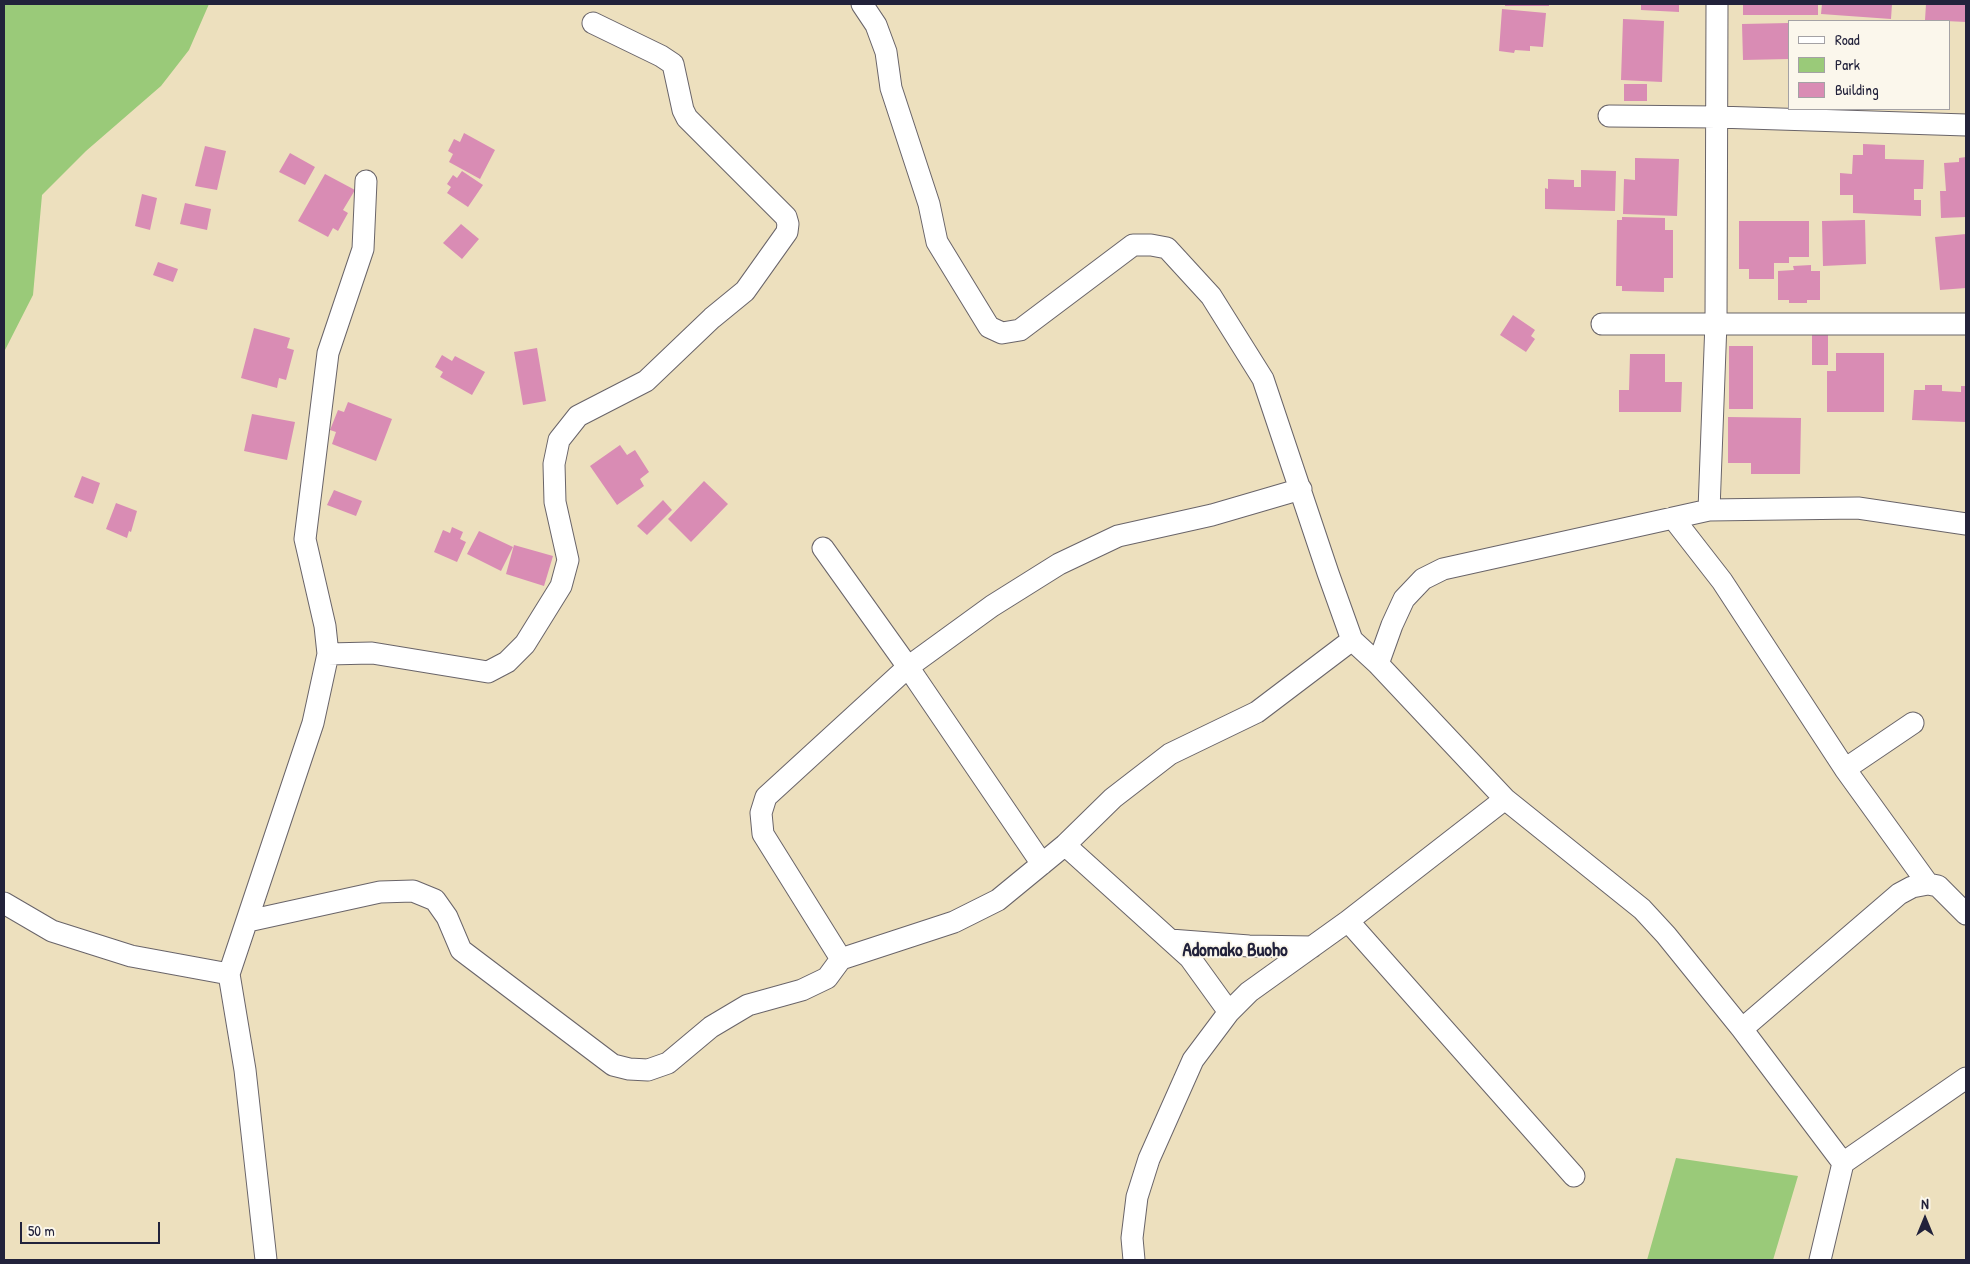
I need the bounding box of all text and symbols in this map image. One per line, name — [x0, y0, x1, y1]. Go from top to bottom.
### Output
legend — [1788, 20, 1950, 110]
text: Road — [1835, 29, 1860, 50]
text: Park — [1835, 54, 1860, 75]
text: Building — [1835, 79, 1879, 100]
district label: Adomako Buoho — [1182, 940, 1288, 962]
north arrow — [1900, 1194, 1950, 1244]
text: N — [1921, 1194, 1929, 1213]
scale bar — [22, 1212, 162, 1244]
text: 50 m — [28, 1220, 55, 1241]

